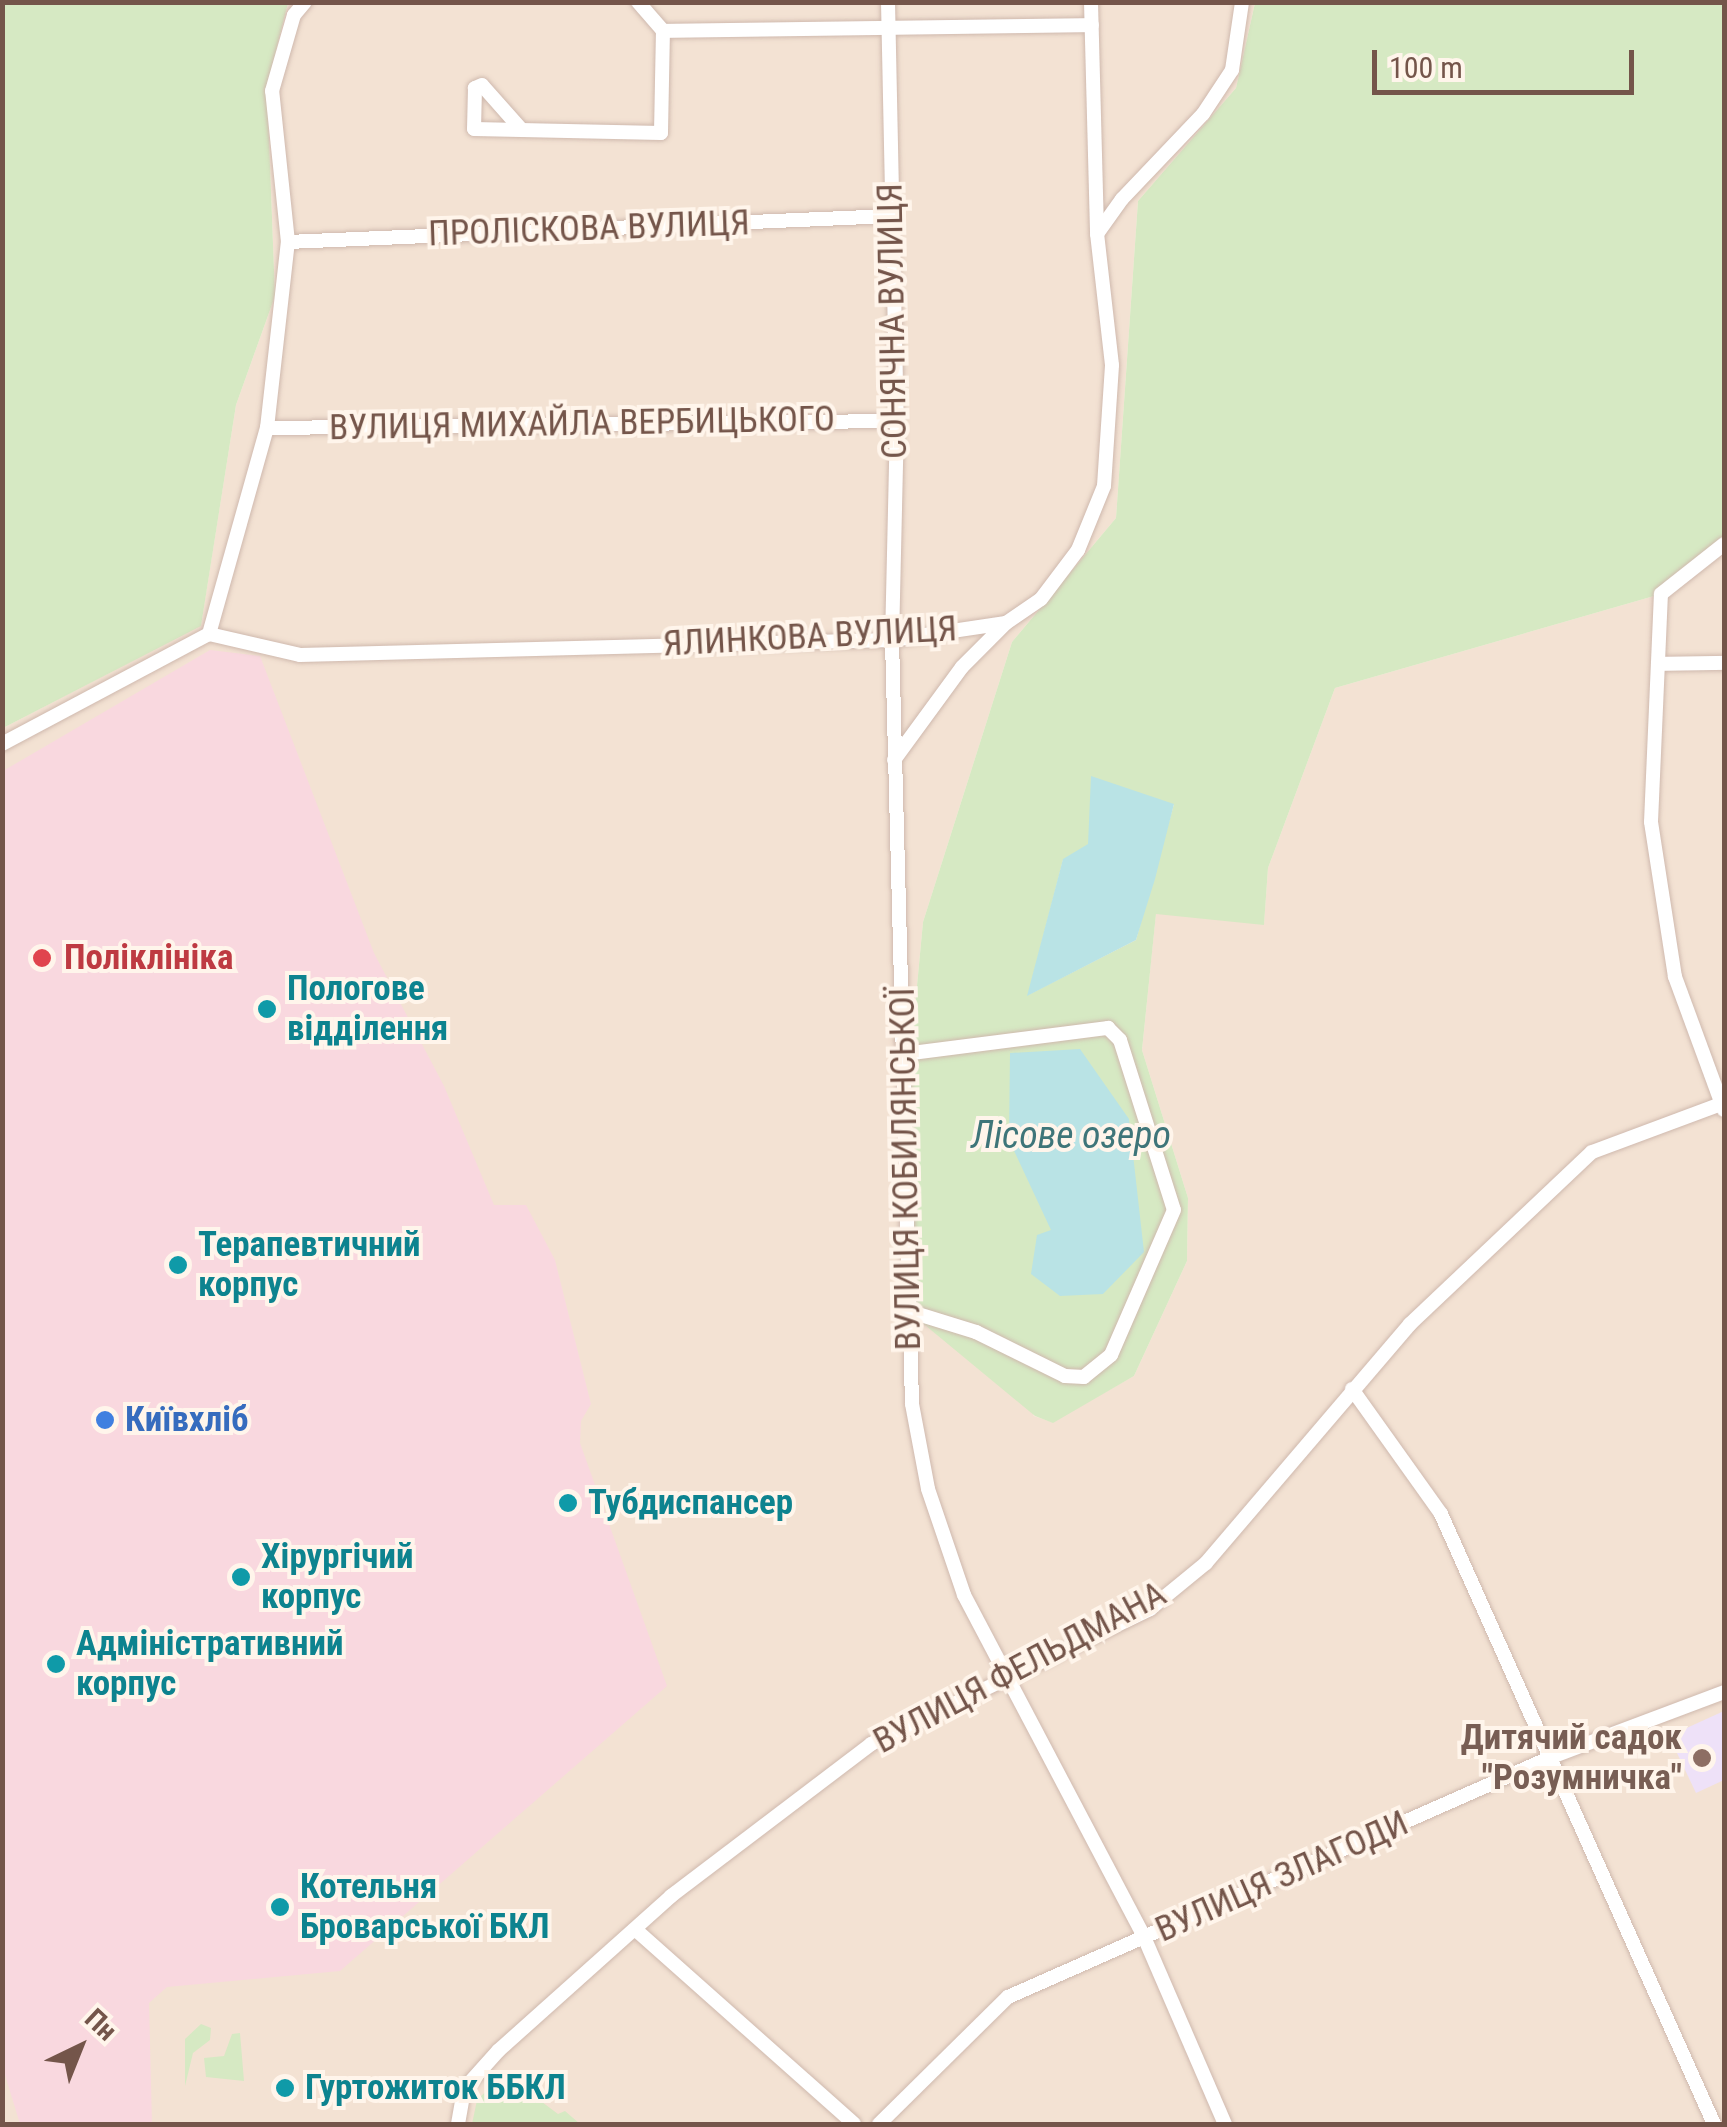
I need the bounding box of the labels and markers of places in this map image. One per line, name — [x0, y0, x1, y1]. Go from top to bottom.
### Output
place label: Поліклініка — [64, 937, 233, 979]
marker: Поліклініка — [29, 945, 55, 971]
place label: Пологове відділення — [287, 968, 448, 1050]
marker: Пологове відділення — [256, 998, 278, 1020]
place label: Терапевтичний корпус — [198, 1224, 421, 1306]
marker: Терапевтичний корпус — [167, 1254, 189, 1276]
place label: Київхліб — [125, 1399, 249, 1441]
marker: Київхліб — [94, 1409, 116, 1431]
place label: Тубдиспансер — [588, 1482, 793, 1524]
marker: Тубдиспансер — [557, 1492, 579, 1514]
place label: Хірургічий корпус — [261, 1536, 413, 1618]
marker: Хірургічий корпус — [230, 1566, 252, 1588]
place label: Адміністративний корпус — [76, 1623, 343, 1705]
marker: Адміністративний корпус — [45, 1653, 67, 1675]
place label: Дитячий садок "Розумничка" — [1461, 1717, 1682, 1799]
marker: Дитячий садок "Розумничка" — [1691, 1747, 1713, 1769]
place label: Котельня Броварської БКЛ — [300, 1866, 549, 1948]
marker: Котельня Броварської БКЛ — [269, 1896, 291, 1918]
place label: Гуртожиток ББКЛ — [305, 2067, 566, 2109]
marker: Гуртожиток ББКЛ — [274, 2077, 296, 2099]

